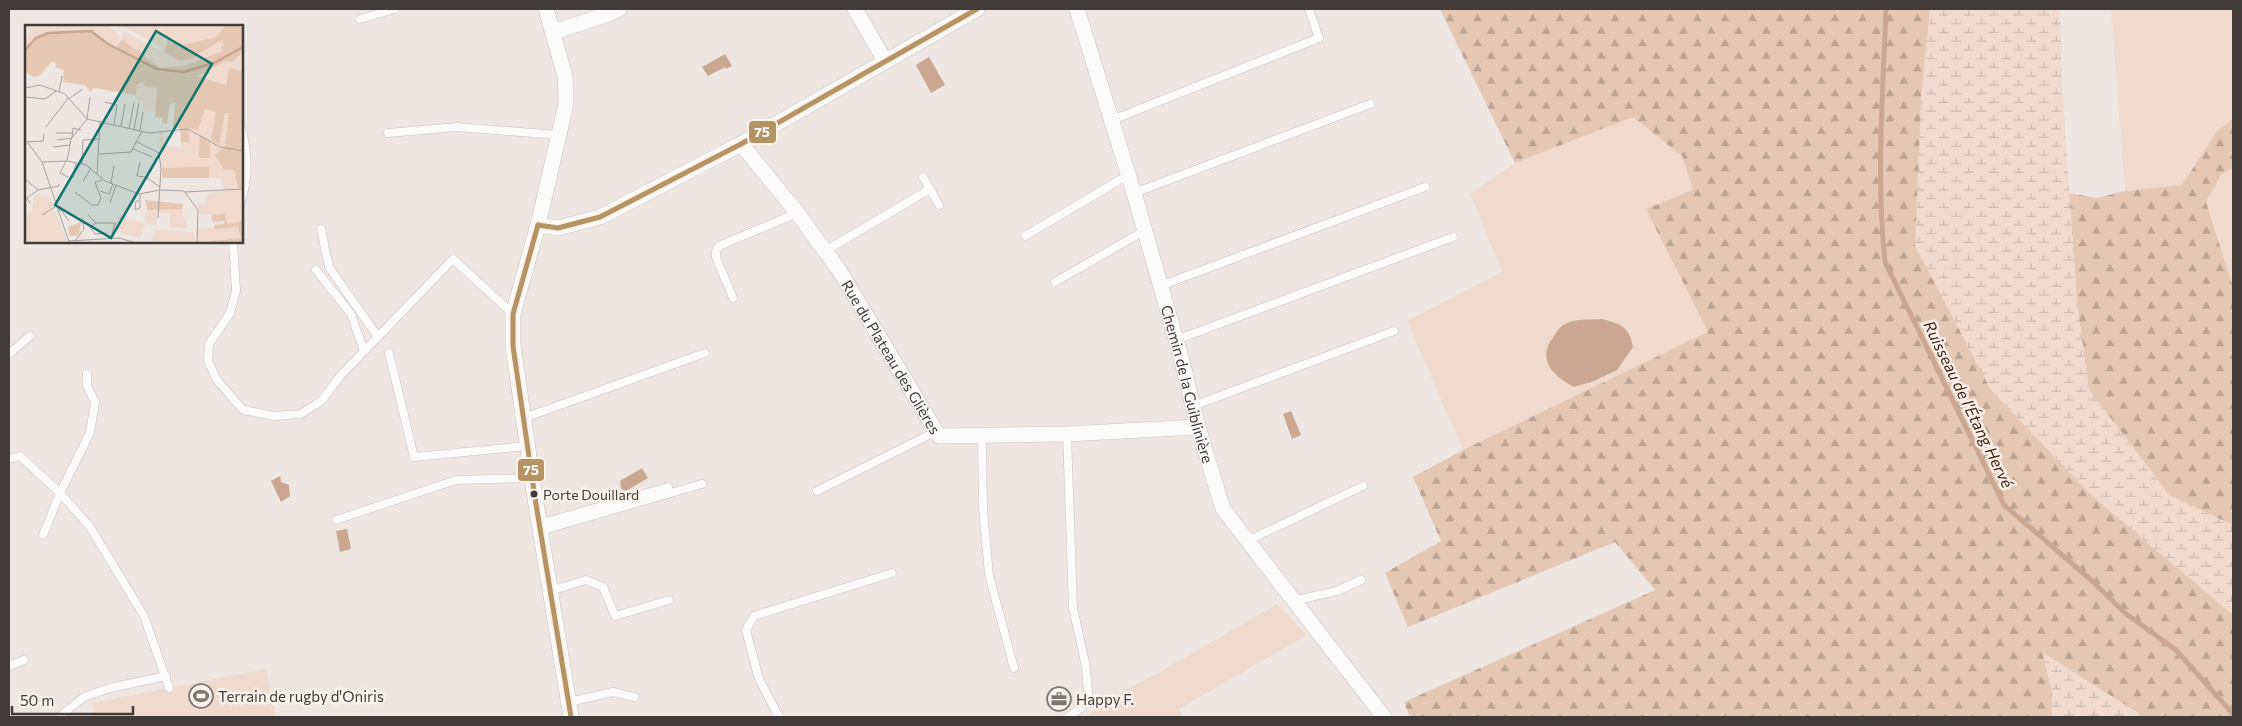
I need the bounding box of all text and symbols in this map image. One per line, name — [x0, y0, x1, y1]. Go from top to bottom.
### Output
inset map — [25, 25, 242, 242]
line badge: 75 — [748, 120, 777, 144]
text: 75 — [754, 123, 770, 140]
street label: Rue du Plateau des Glières — [838, 276, 945, 437]
street label: Chemin de la Guiblinière — [1158, 303, 1218, 465]
water label: Ruisseau de l'Étang Hervé — [1920, 317, 2018, 491]
line badge: 75 — [517, 458, 545, 482]
text: 75 — [523, 461, 539, 478]
place label: Porte Douillard — [543, 486, 639, 503]
marker: Porte Douillard — [529, 489, 539, 499]
sports icon: Terrain de rugby d'Oniris — [188, 683, 214, 709]
scale bar — [12, 684, 134, 716]
office icon: Happy F. — [1046, 686, 1072, 712]
place label: Terrain de rugby d'Oniris — [218, 687, 384, 705]
place label: Happy F. — [1076, 690, 1134, 708]
text: 50 m — [20, 691, 54, 709]

